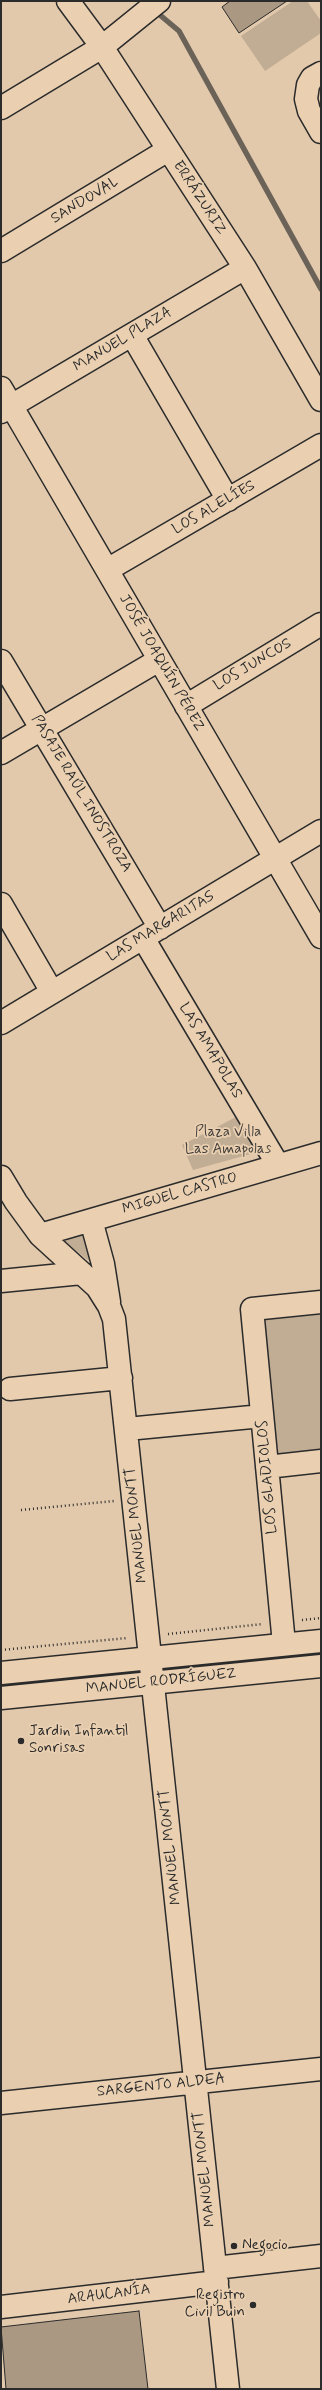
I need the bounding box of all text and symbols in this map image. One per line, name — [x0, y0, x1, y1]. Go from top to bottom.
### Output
street label: ERRÁZURIZ — [168, 158, 230, 238]
street label: SANDOVAL — [48, 174, 122, 228]
street label: MANUEL PLAZA — [71, 304, 175, 376]
street label: LOS ALELÍES — [169, 477, 259, 539]
street label: JOSÉ JOAQUÍN PÉREZ — [115, 592, 207, 734]
street label: LOS JUNCOS — [211, 635, 295, 695]
street label: PASAJE RAÚL INOSTROZA — [27, 712, 135, 876]
street label: LAS MARGARITAS — [104, 888, 218, 966]
street label: LAS AMAPOLAS — [174, 1000, 246, 1102]
park label: Plaza Villa Las Amapolas — [185, 1124, 271, 1159]
street label: MIGUEL CASTRO — [120, 1169, 240, 1219]
street label: LOS GLADIOLOS — [254, 1419, 282, 1535]
street label: MANUEL MONTT — [122, 1466, 152, 1584]
street label: MANUEL RODRÍGUEZ — [85, 1665, 237, 1699]
place label: Jardin Infantil Sonrisas — [29, 1723, 129, 1758]
marker: Jardin Infantil Sonrisas — [16, 1736, 26, 1746]
street label: MANUEL MONTT — [156, 1788, 186, 1906]
street label: SARGENTO ALDEA — [96, 2070, 226, 2102]
street label: MANUEL MONTT — [190, 2110, 220, 2228]
place label: Negocio — [242, 2237, 288, 2255]
marker: Negocio — [229, 2241, 239, 2251]
street label: ARAUCANÍA — [67, 2281, 151, 2309]
place label: Registro Civil Buin — [184, 2287, 245, 2322]
marker: Registro Civil Buin — [248, 2300, 258, 2310]

